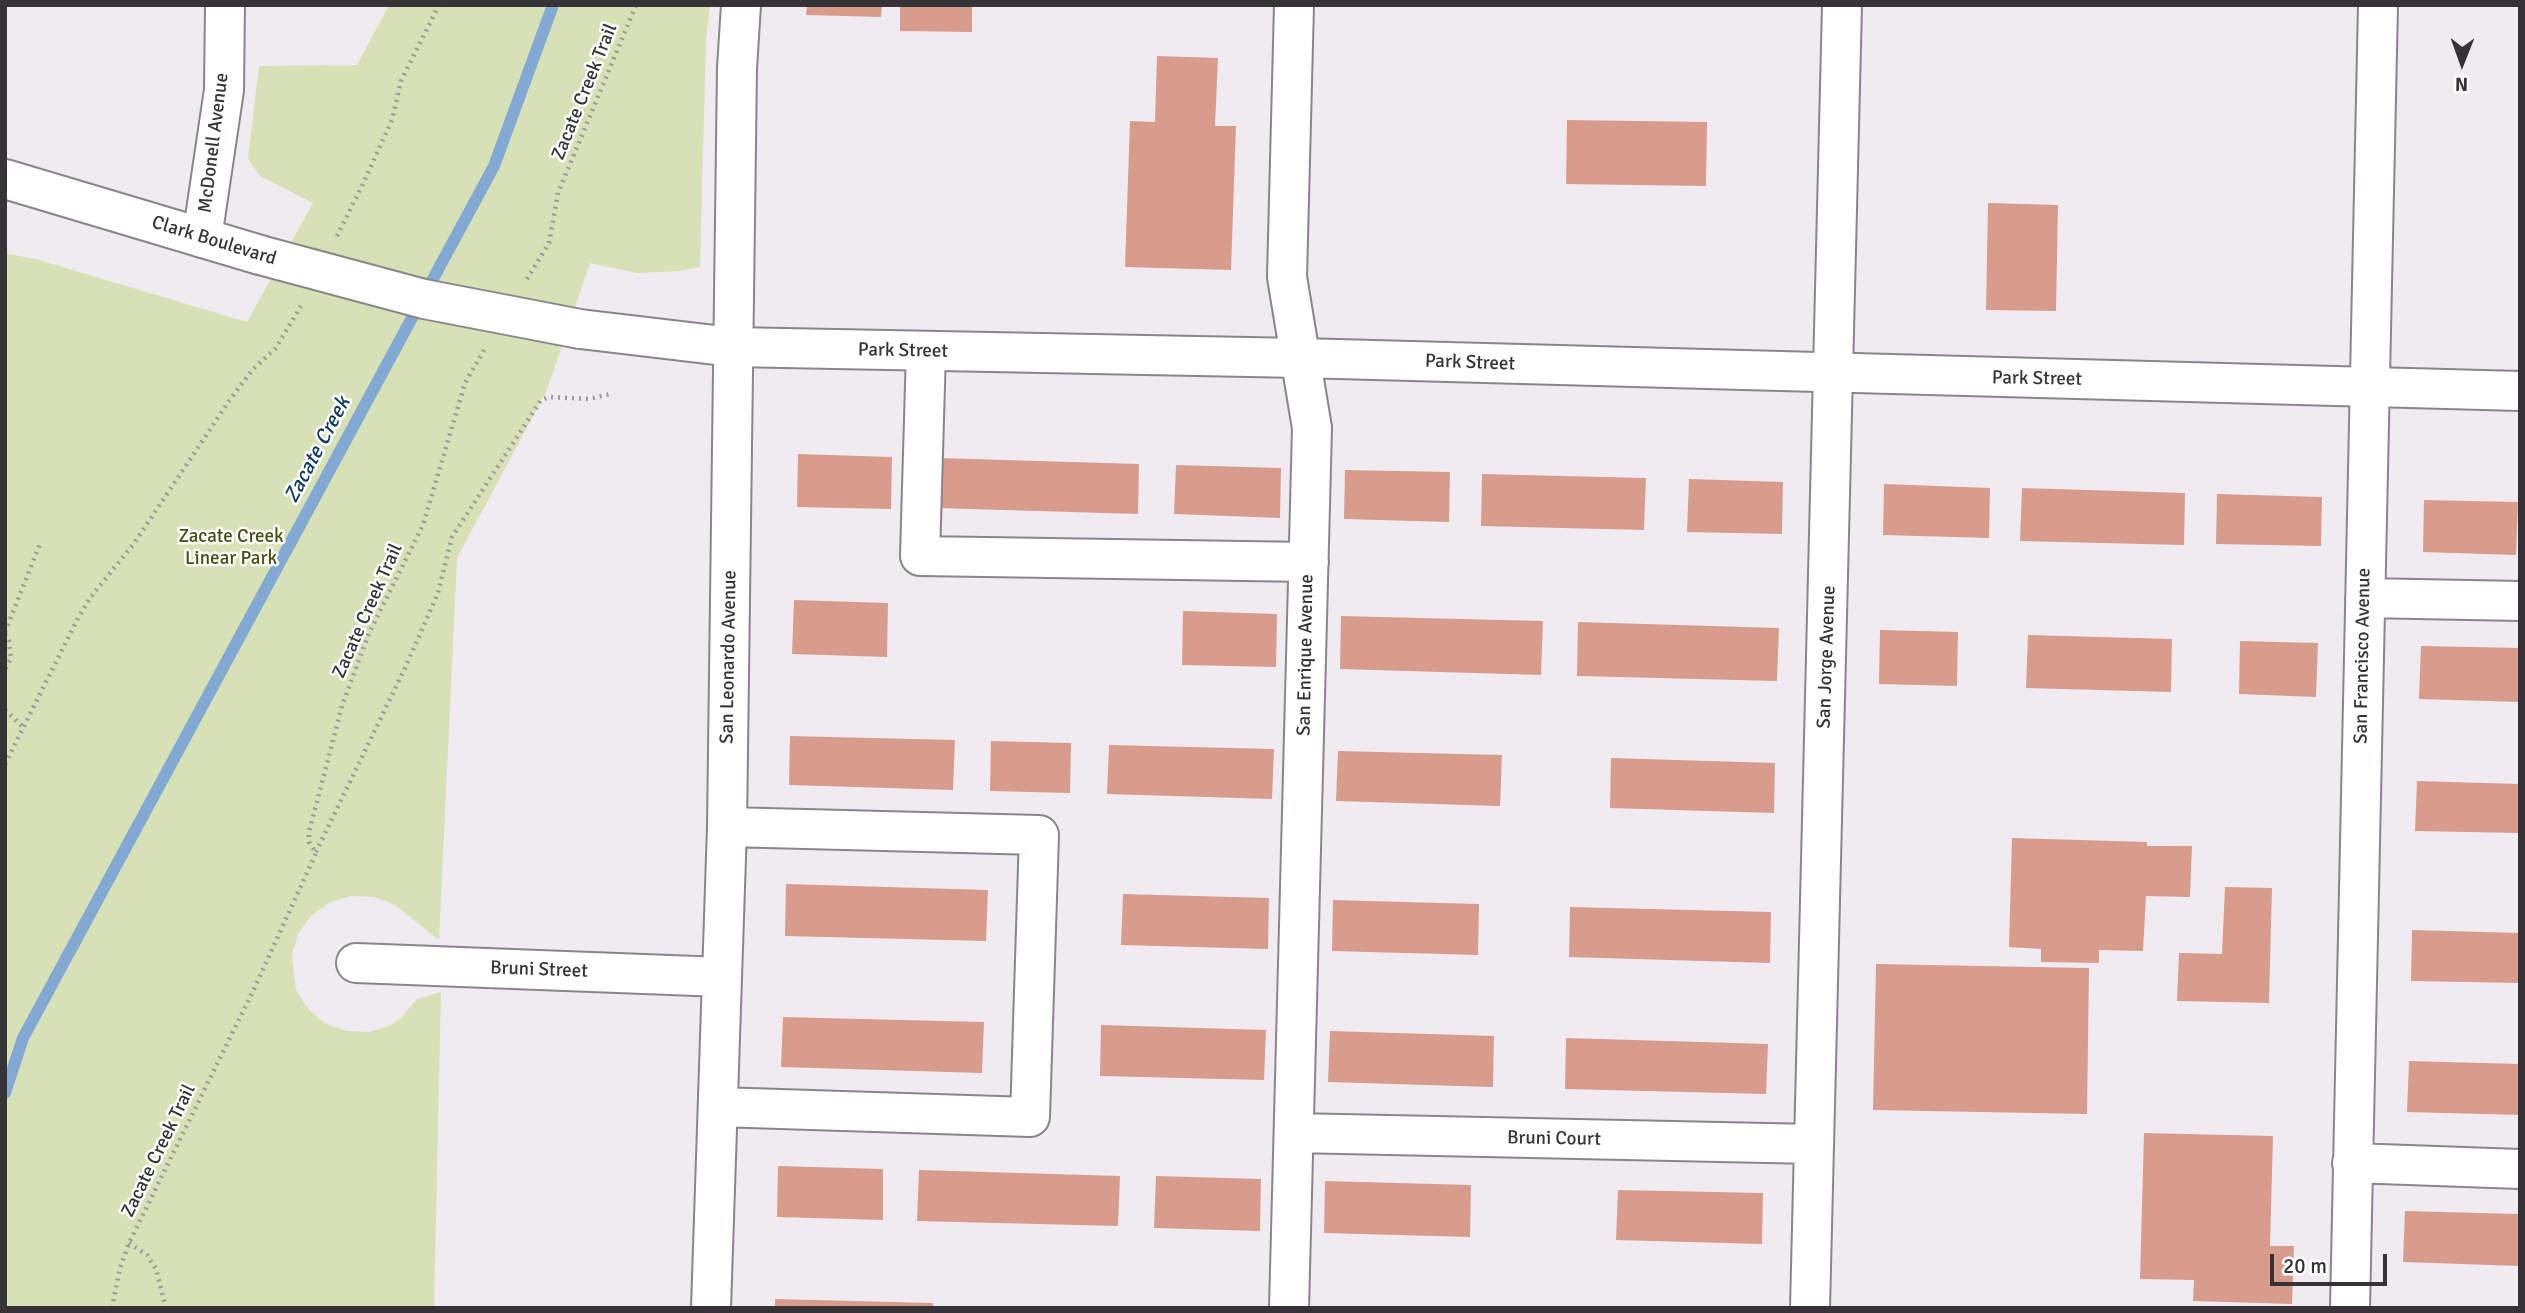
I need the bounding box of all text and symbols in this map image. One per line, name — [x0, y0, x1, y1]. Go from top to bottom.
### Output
street label: Zacate Creek Trail — [547, 20, 623, 164]
north arrow — [2427, 28, 2497, 98]
street label: McDonell Avenue — [194, 72, 234, 214]
text: N — [2455, 72, 2468, 96]
street label: Clark Boulevard — [149, 211, 279, 271]
street label: Park Street — [858, 339, 948, 363]
street label: Park Street — [1425, 350, 1515, 376]
street label: Park Street — [1992, 367, 2082, 391]
water label: Zacate Creek — [280, 393, 356, 507]
park label: Zacate Creek Linear Park — [178, 526, 284, 570]
street label: Zacate Creek Trail — [328, 540, 408, 682]
street label: San Francisco Avenue — [2350, 568, 2376, 744]
street label: San Leonardo Avenue — [716, 570, 742, 744]
street label: San Enrique Avenue — [1293, 574, 1319, 736]
street label: San Jorge Avenue — [1813, 585, 1841, 729]
street label: Bruni Street — [490, 957, 588, 983]
street label: Zacate Creek Trail — [117, 1081, 201, 1221]
street label: Bruni Court — [1507, 1127, 1601, 1151]
scale bar — [2273, 1240, 2390, 1284]
text: 20 m — [2283, 1253, 2327, 1279]

